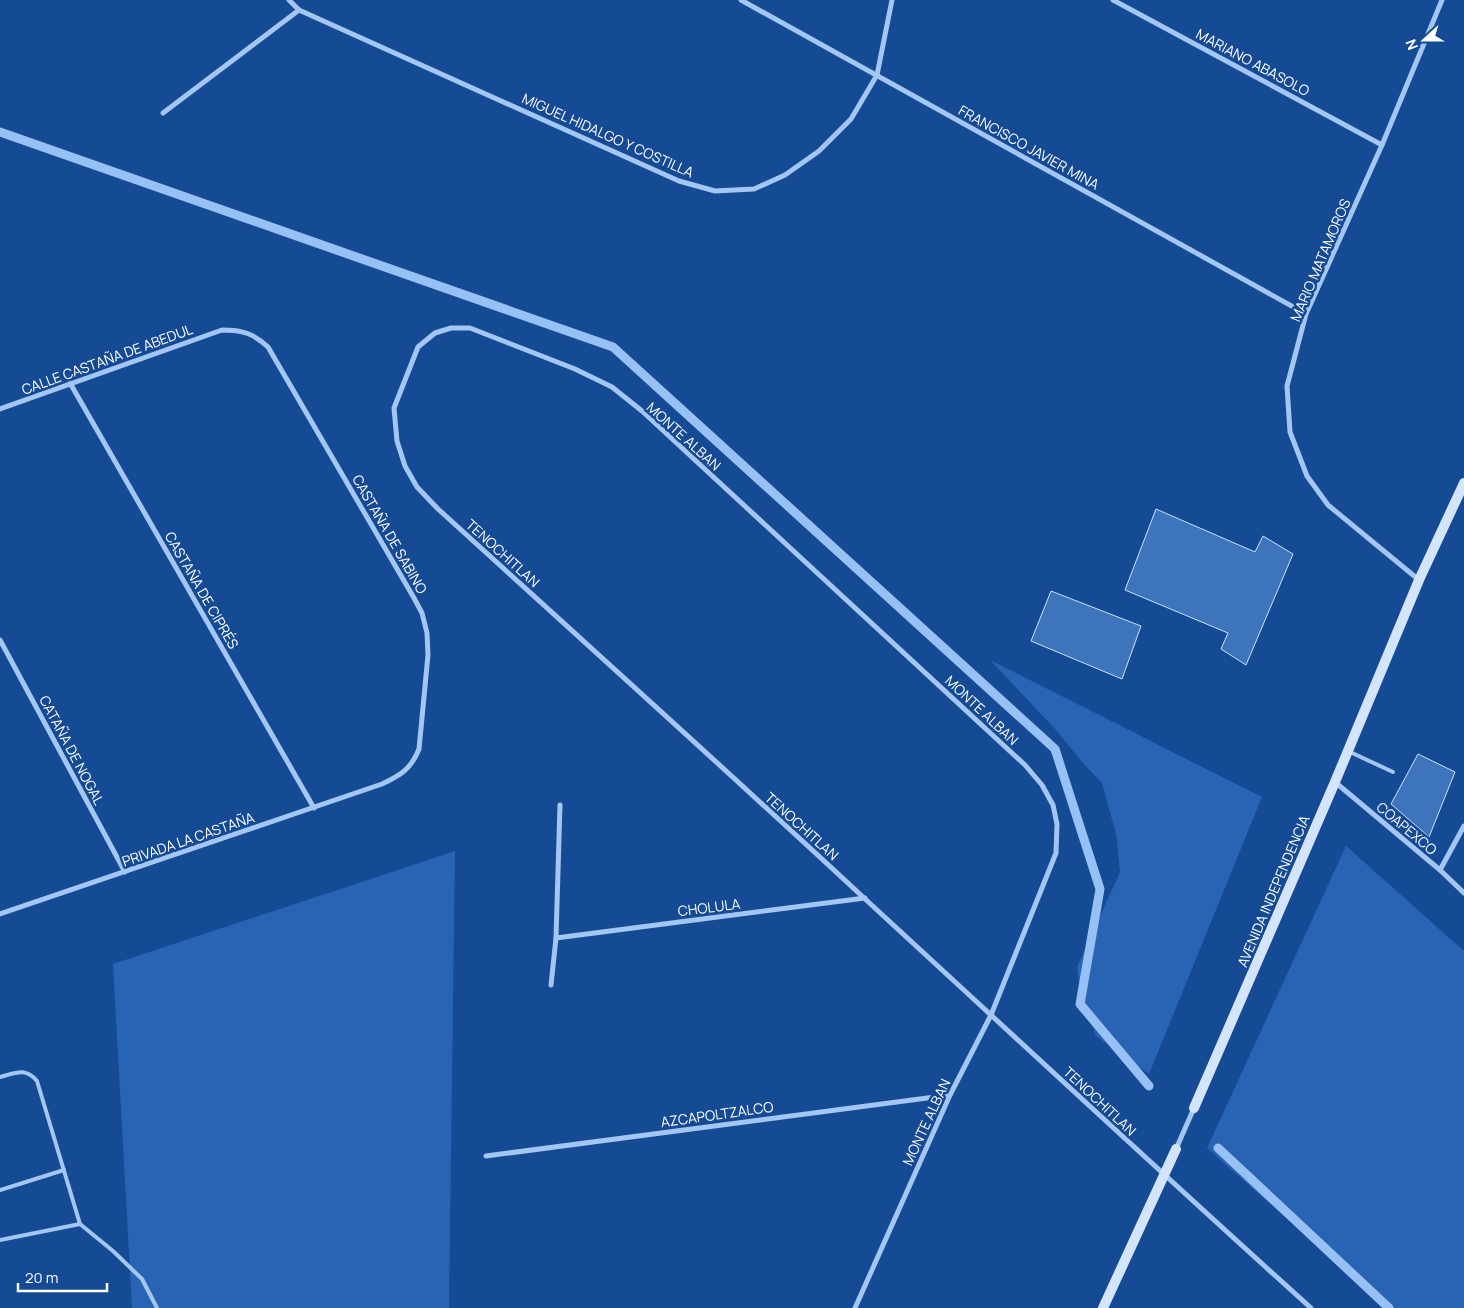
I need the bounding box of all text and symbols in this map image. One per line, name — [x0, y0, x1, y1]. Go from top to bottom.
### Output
north arrow — [1399, 15, 1449, 65]
street label: MARIANO ABASOLO — [1193, 24, 1313, 100]
text: N — [1401, 37, 1422, 53]
street label: MIGUEL HIDALGO Y COSTILLA — [519, 88, 697, 182]
street label: FRANCISCO JAVIER MINA — [955, 100, 1103, 194]
street label: MARIO MATAMOROS — [1285, 195, 1355, 324]
street label: CALLE CASTAÑA DE ABEDUL — [19, 319, 195, 399]
street label: MONTE ALBAN — [643, 398, 725, 474]
street label: CASTAÑA DE SABINO — [348, 471, 432, 597]
street label: TENOCHITLAN — [462, 515, 544, 591]
street label: CASTAÑA DE CIPRÉS — [161, 528, 243, 652]
street label: MONTE ALBAN — [941, 671, 1023, 749]
street label: CATAÑA DE NOGAL — [35, 692, 109, 808]
street label: TENOCHITLAN — [761, 788, 843, 864]
street label: COAPEXCO — [1373, 797, 1441, 859]
street label: PRIVADA LA CASTAÑA — [119, 807, 257, 871]
street label: AVENIDA INDEPENDENCIA — [1232, 812, 1314, 970]
street label: CHOLULA — [677, 894, 741, 920]
street label: TENOCHITLAN — [1060, 1062, 1140, 1140]
street label: MONTE ALBAN — [898, 1076, 954, 1168]
street label: AZCAPOLTZALCO — [659, 1097, 775, 1131]
scale bar — [18, 1260, 106, 1292]
text: 20 m — [25, 1267, 58, 1288]

